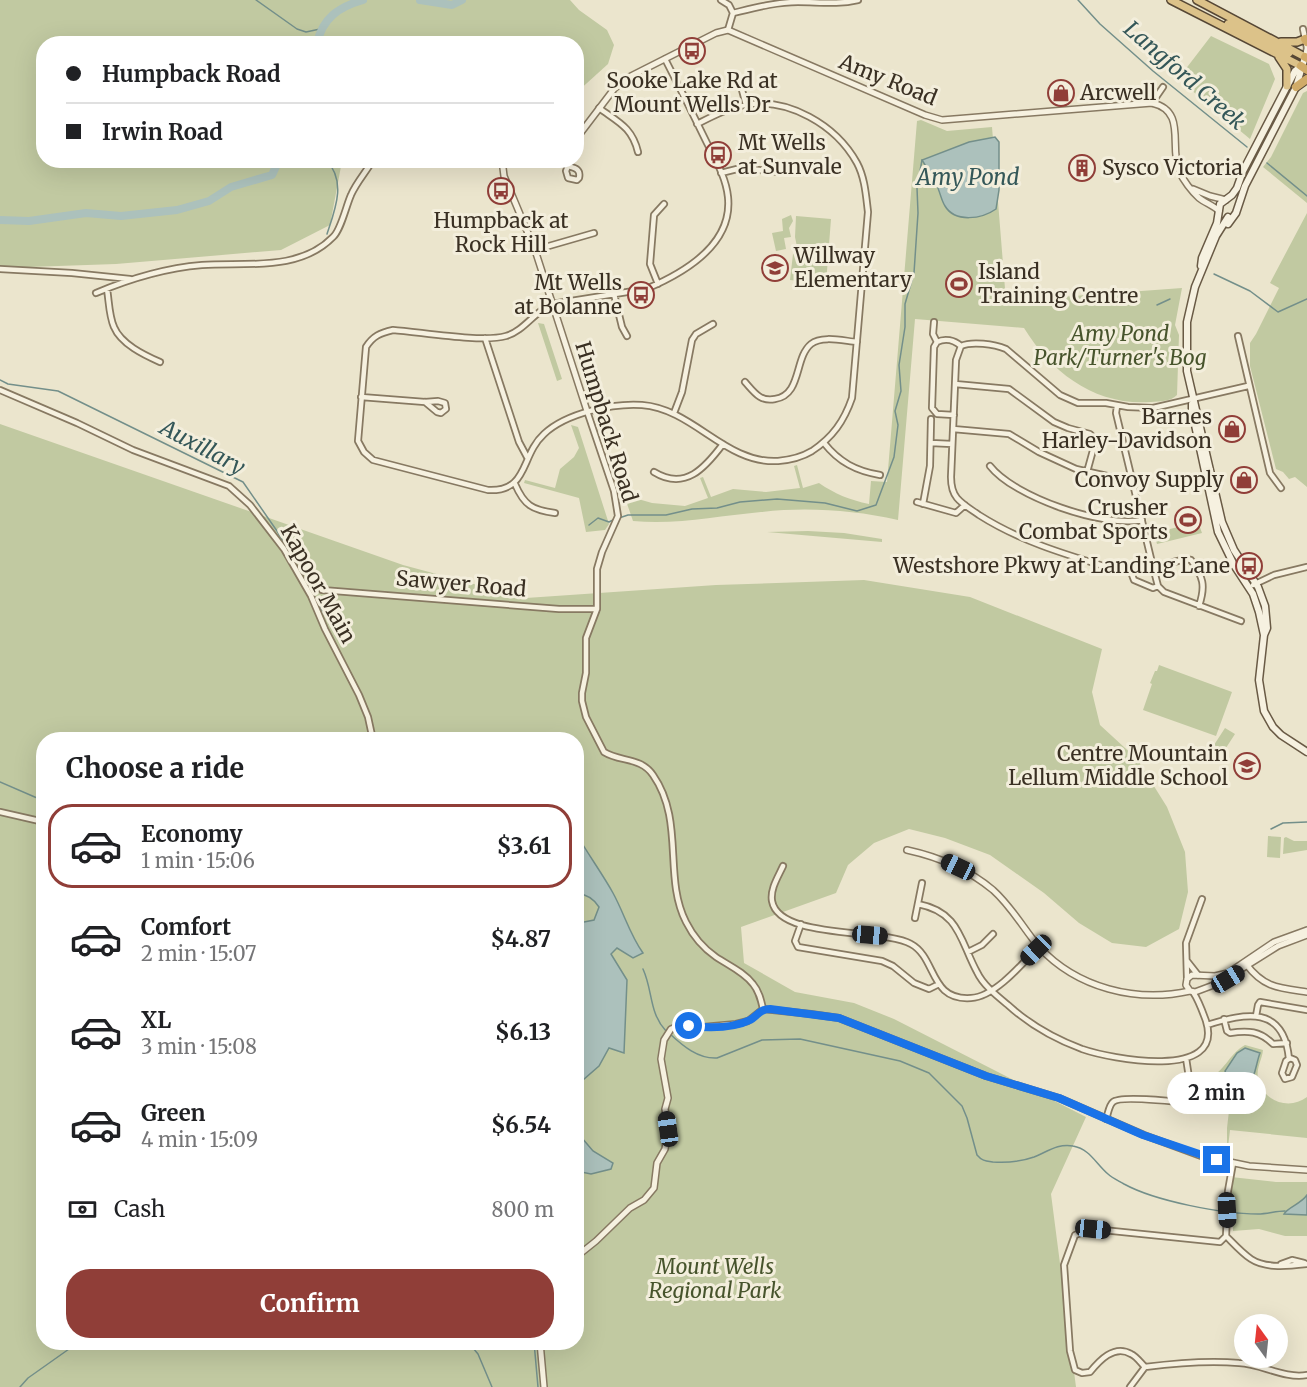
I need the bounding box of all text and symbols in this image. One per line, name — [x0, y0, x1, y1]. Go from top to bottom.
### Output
water label: Langford Creek — [1118, 15, 1252, 135]
bus stop icon: Sooke Lake Rd at Mount Wells Dr — [677, 36, 707, 66]
street label: Amy Road — [834, 47, 941, 112]
text: Humpback Road — [102, 60, 281, 88]
place label: Sooke Lake Rd at Mount Wells Dr — [606, 67, 778, 118]
shop icon: Arcwell — [1046, 78, 1076, 108]
place label: Arcwell — [1079, 79, 1157, 106]
text: Irwin Road — [102, 118, 223, 146]
place label: Mt Wells at Sunvale — [738, 129, 842, 180]
bus stop icon: Mt Wells at Sunvale — [703, 140, 733, 170]
building icon: Sysco Victoria — [1067, 153, 1097, 183]
place label: Sysco Victoria — [1102, 154, 1243, 181]
water label: Amy Pond — [915, 163, 1020, 191]
bus stop icon: Humpback at Rock Hill — [486, 176, 516, 206]
place label: Humpback at Rock Hill — [434, 207, 568, 258]
place label: Willway Elementary — [793, 242, 913, 293]
school or university icon: Willway Elementary — [760, 253, 790, 283]
place label: Island Training Centre — [978, 258, 1138, 309]
place label: Mt Wells at Bolanne — [514, 269, 622, 320]
sports icon: Island Training Centre — [944, 269, 974, 299]
bus stop icon: Mt Wells at Bolanne — [626, 280, 656, 310]
park label: Amy Pond Park/Turner's Bog — [1034, 320, 1207, 371]
street label: Humpback Road — [569, 338, 644, 506]
place label: Barnes Harley-Davidson — [1042, 403, 1212, 454]
water label: Auxillary — [154, 412, 250, 481]
shop icon: Barnes Harley-Davidson — [1217, 414, 1247, 444]
shop icon: Convoy Supply — [1229, 465, 1259, 495]
place label: Convoy Supply — [1075, 466, 1225, 493]
place label: Crusher Combat Sports — [1019, 494, 1168, 545]
sports icon: Crusher Combat Sports — [1173, 505, 1203, 535]
street label: Kapoor Main — [275, 520, 362, 648]
bus stop icon: Westshore Pkwy at Landing Lane — [1234, 551, 1264, 581]
place label: Westshore Pkwy at Landing Lane — [892, 552, 1230, 579]
street label: Sawyer Road — [395, 564, 528, 603]
place label: Centre Mountain Lellum Middle School — [1008, 740, 1228, 791]
text: Choose a ride — [66, 751, 244, 785]
school or university icon: Centre Mountain Lellum Middle School — [1232, 751, 1262, 781]
icon: car — [69, 819, 123, 873]
text: Economy — [141, 820, 242, 848]
text: $3.61 — [497, 832, 551, 860]
text: 1 min · 15:06 — [141, 848, 255, 873]
car — [938, 851, 978, 883]
icon: car — [69, 912, 123, 966]
text: Comfort — [141, 913, 231, 941]
car — [851, 924, 889, 946]
text: $4.87 — [490, 925, 551, 953]
car — [1017, 931, 1055, 969]
text: 2 min · 15:07 — [141, 941, 256, 966]
car — [1208, 962, 1248, 996]
icon: car — [69, 1005, 123, 1059]
text: XL — [141, 1006, 171, 1034]
route start — [675, 1012, 702, 1039]
text: $6.13 — [495, 1018, 551, 1046]
text: 3 min · 15:08 — [141, 1034, 257, 1059]
callout: 2 min — [1168, 1073, 1266, 1115]
text: 2 min — [1188, 1080, 1245, 1105]
icon: car — [69, 1098, 123, 1152]
text: Green — [141, 1099, 205, 1127]
car — [657, 1110, 679, 1148]
text: $6.54 — [491, 1111, 551, 1139]
text: 4 min · 15:09 — [141, 1127, 258, 1152]
route end — [1203, 1146, 1230, 1173]
car — [1217, 1192, 1237, 1228]
icon: cash — [66, 1193, 99, 1226]
text: Cash — [114, 1195, 165, 1223]
text: 800 m — [492, 1197, 554, 1222]
car — [1074, 1218, 1112, 1240]
park label: Mount Wells Regional Park — [649, 1253, 782, 1304]
button: Confirm — [66, 1269, 554, 1338]
north arrow — [1234, 1314, 1288, 1368]
map controls — [1234, 1314, 1288, 1368]

